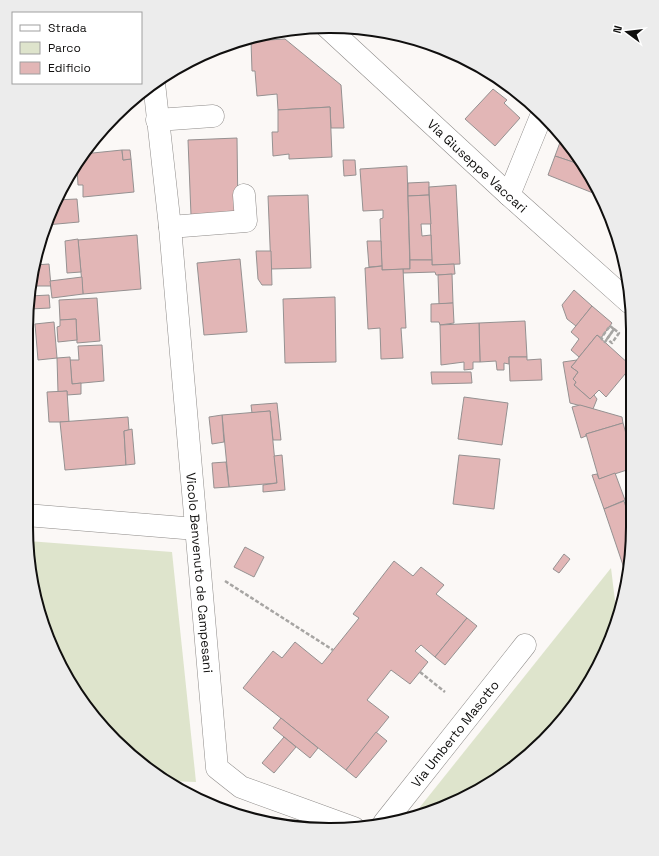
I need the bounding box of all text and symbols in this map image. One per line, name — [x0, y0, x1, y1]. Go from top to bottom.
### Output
legend — [12, 12, 142, 84]
north arrow — [607, 12, 647, 52]
text: Strada — [48, 20, 87, 36]
text: N — [610, 24, 625, 35]
text: Parco — [48, 40, 81, 56]
text: Edificio — [48, 60, 91, 76]
street label: Via Giuseppe Vaccari — [424, 115, 531, 216]
street label: Vicolo Benvenuto de Campesani — [183, 472, 217, 674]
street label: Via Umberto Masotto — [407, 677, 502, 791]

